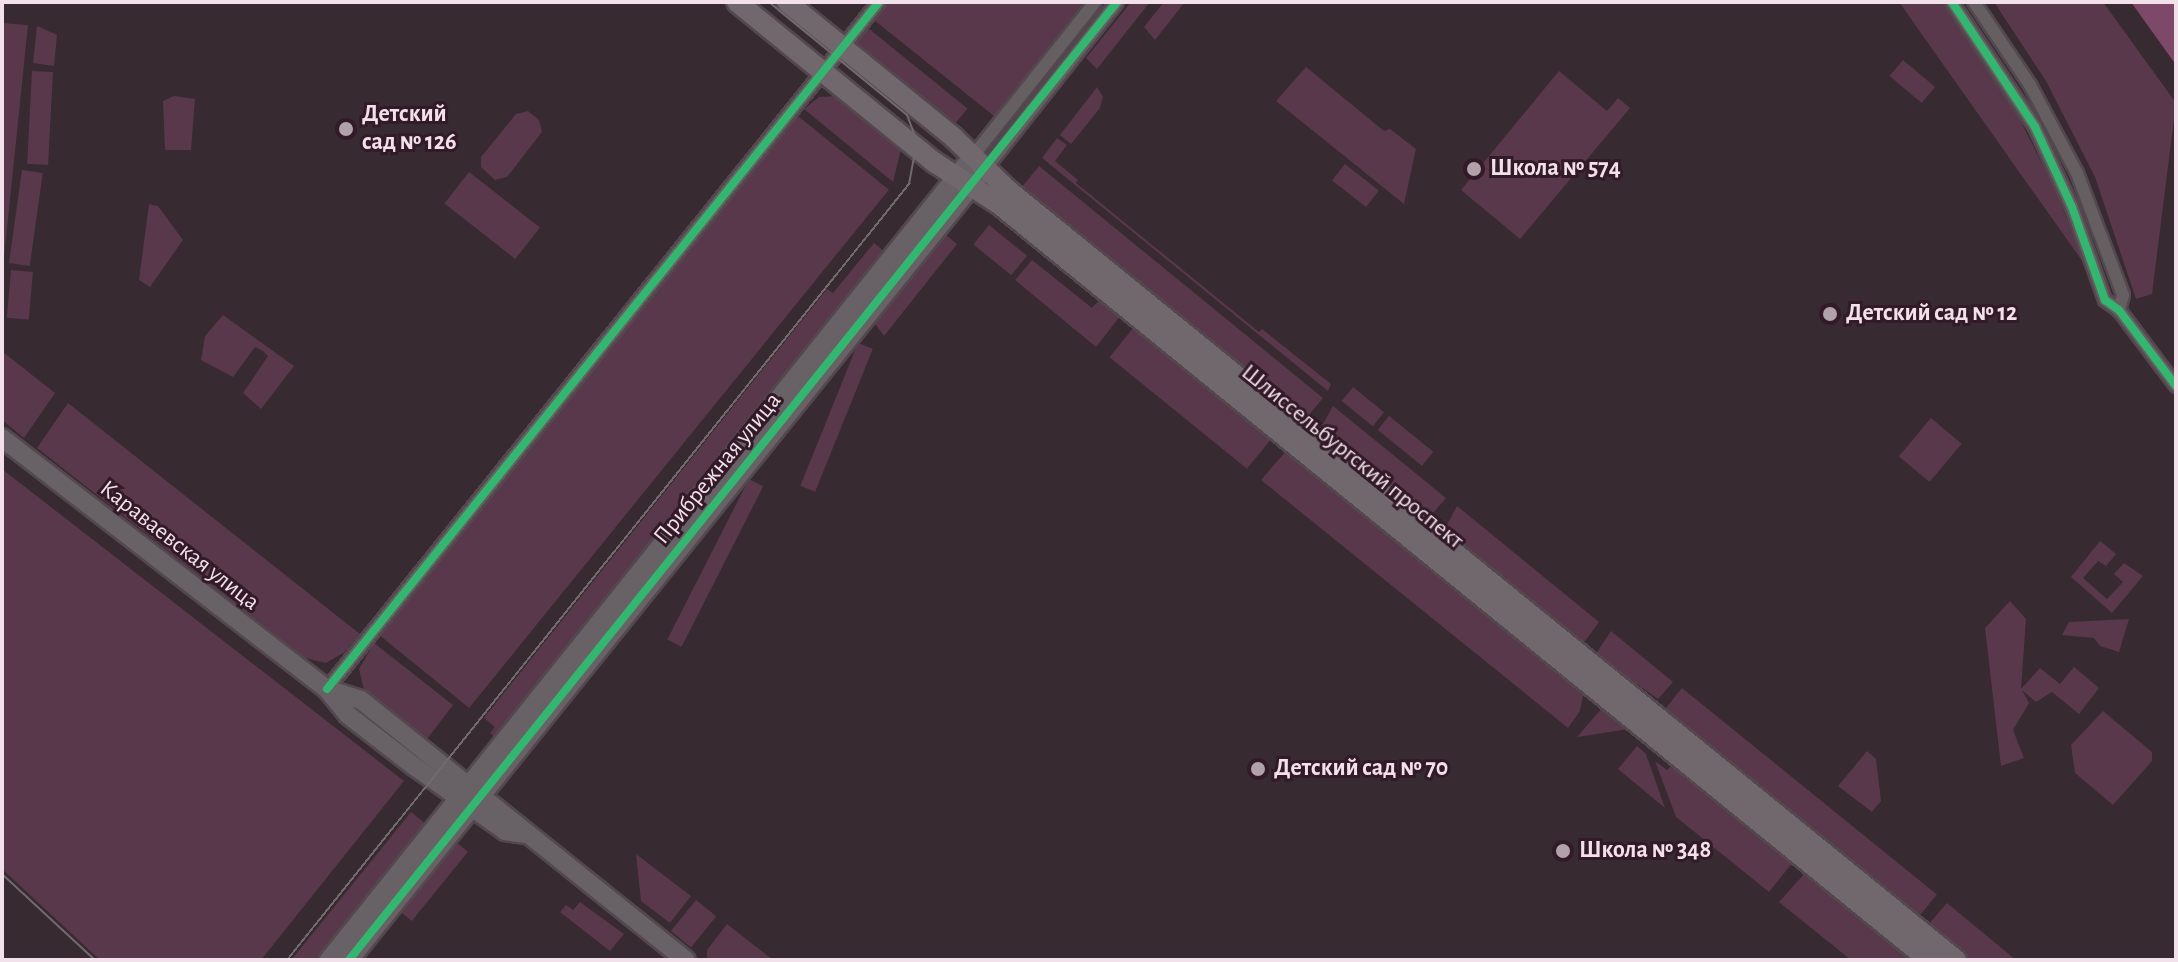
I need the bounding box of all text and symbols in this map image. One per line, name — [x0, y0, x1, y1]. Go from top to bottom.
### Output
place label: Детский сад № 126 — [362, 101, 457, 157]
marker: Детский сад № 126 — [337, 120, 355, 138]
place label: Школа № 574 — [1490, 155, 1621, 183]
marker: Школа № 574 — [1465, 160, 1483, 178]
place label: Детский сад № 12 — [1846, 300, 2017, 328]
marker: Детский сад № 12 — [1821, 305, 1839, 323]
street label: Шлиссельбургский проспект — [1235, 358, 1469, 556]
street label: Прибрежная улица — [648, 387, 788, 551]
street label: Караваевская улица — [93, 475, 265, 617]
place label: Детский сад № 70 — [1274, 755, 1448, 783]
marker: Детский сад № 70 — [1249, 760, 1267, 778]
place label: Школа № 348 — [1579, 837, 1711, 865]
marker: Школа № 348 — [1554, 842, 1572, 860]

